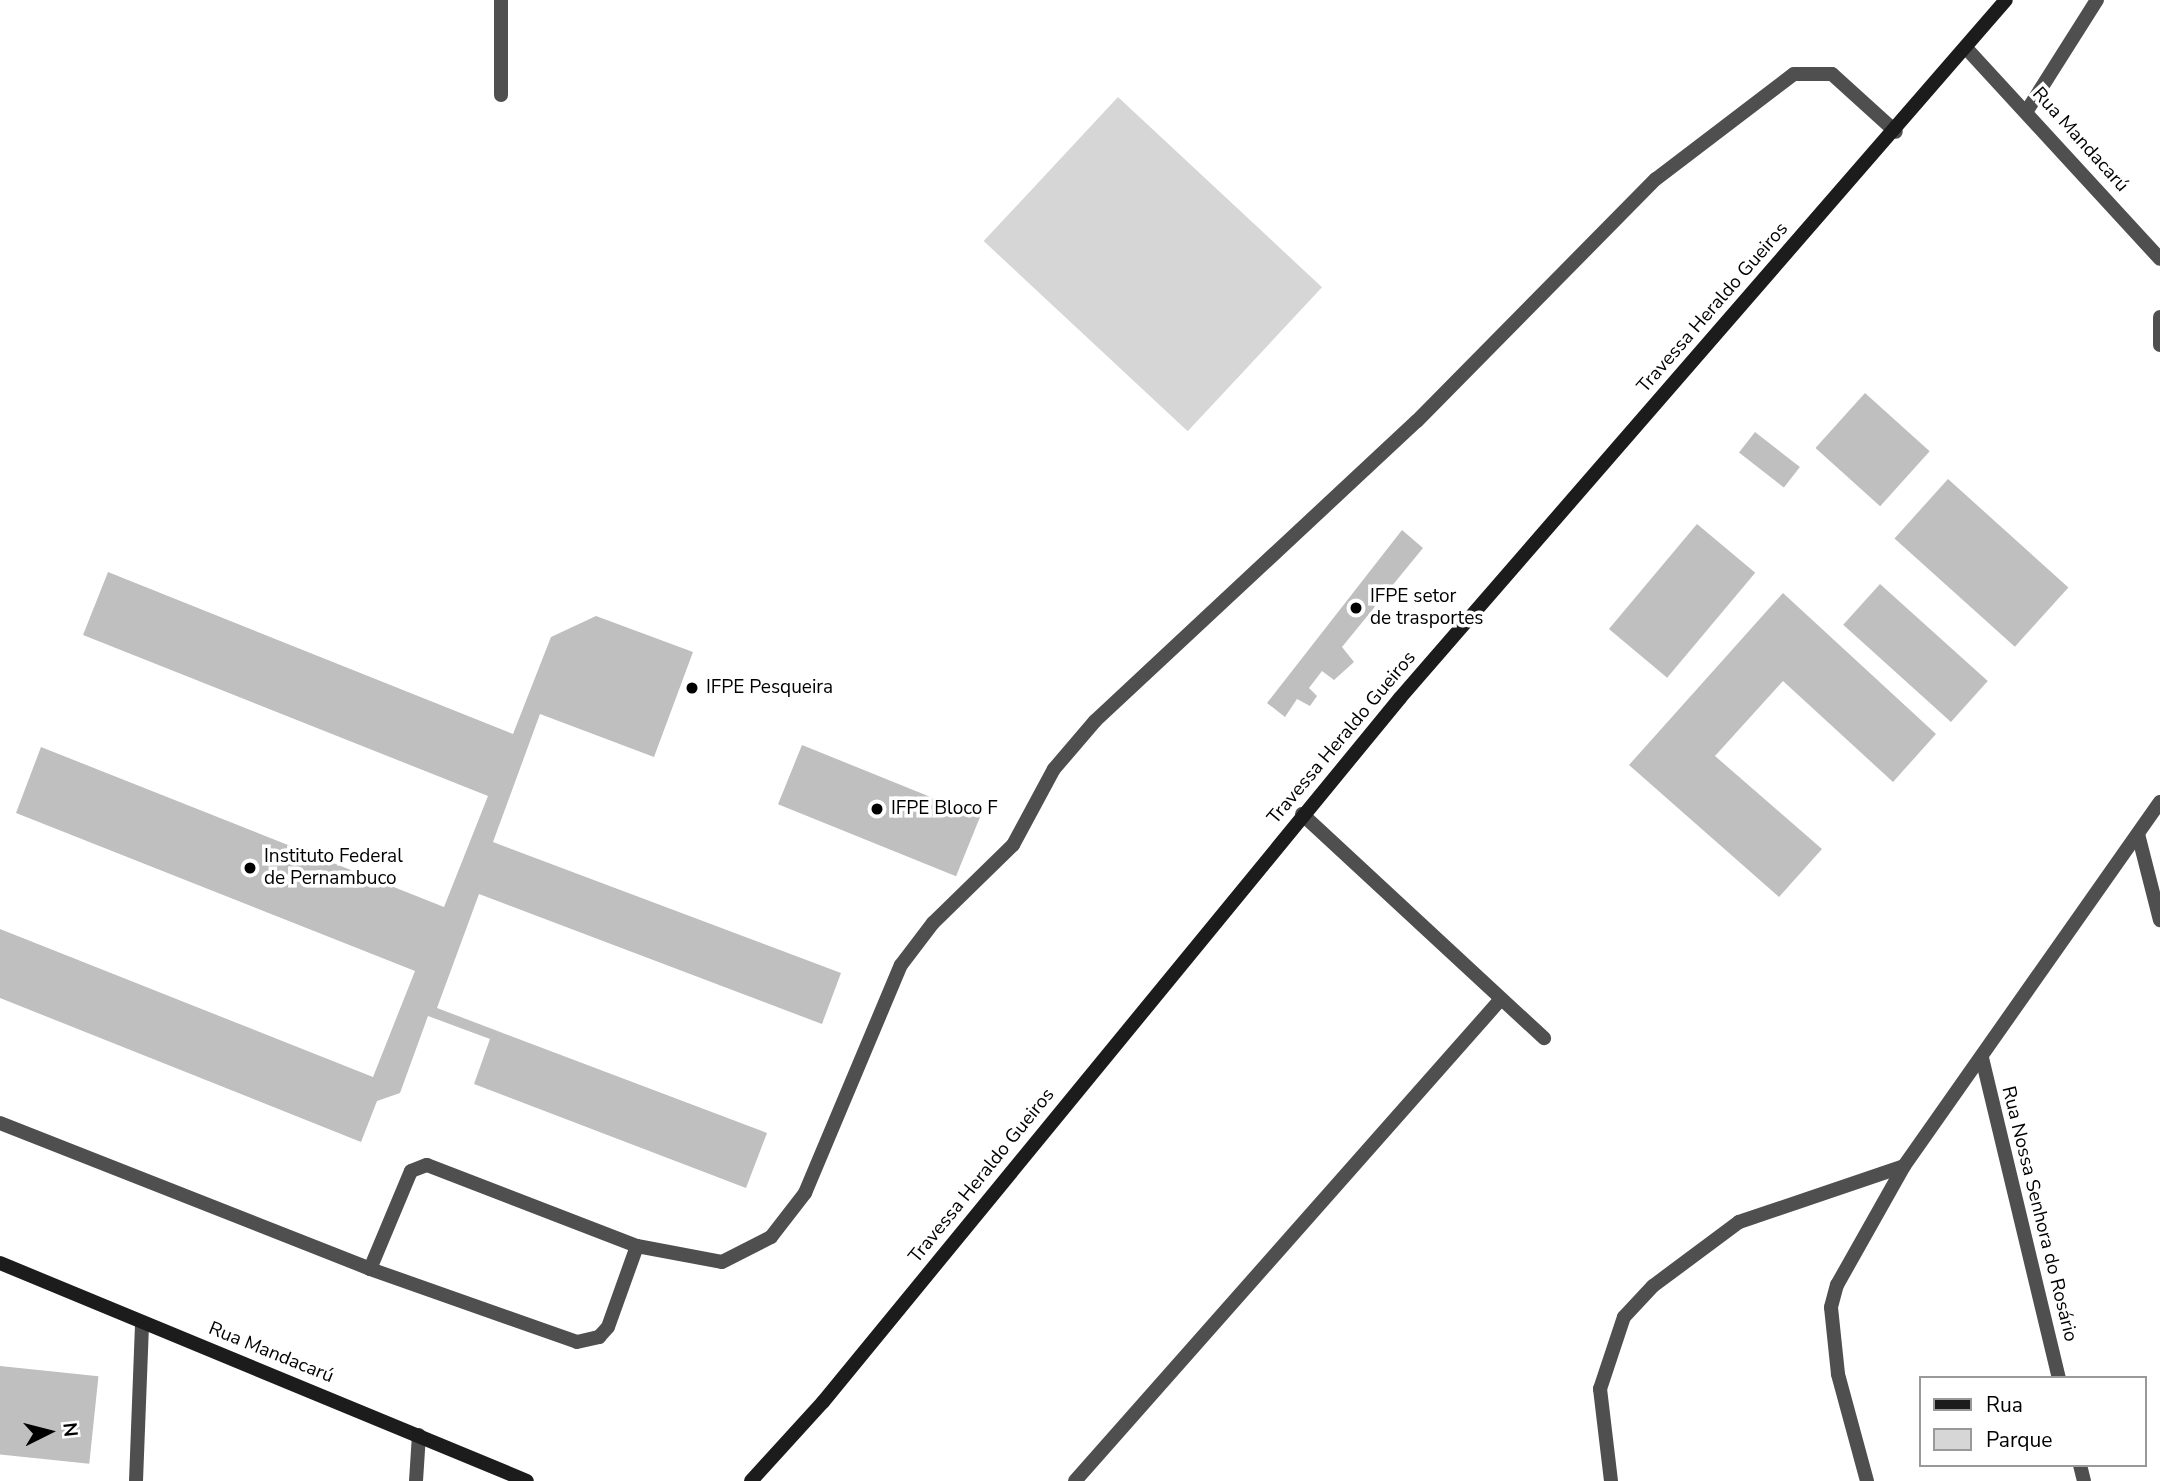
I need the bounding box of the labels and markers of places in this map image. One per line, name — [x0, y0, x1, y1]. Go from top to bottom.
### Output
place label: IFPE setor de trasportes — [1370, 586, 1483, 630]
marker: IFPE setor de trasportes — [1348, 600, 1364, 616]
place label: IFPE Pesqueira — [706, 677, 833, 699]
marker: IFPE Pesqueira — [684, 680, 700, 696]
place label: IFPE Bloco F — [891, 798, 998, 820]
marker: IFPE Bloco F — [869, 801, 885, 817]
place label: Instituto Federal de Pernambuco — [264, 846, 403, 890]
marker: Instituto Federal de Pernambuco — [242, 860, 258, 876]

